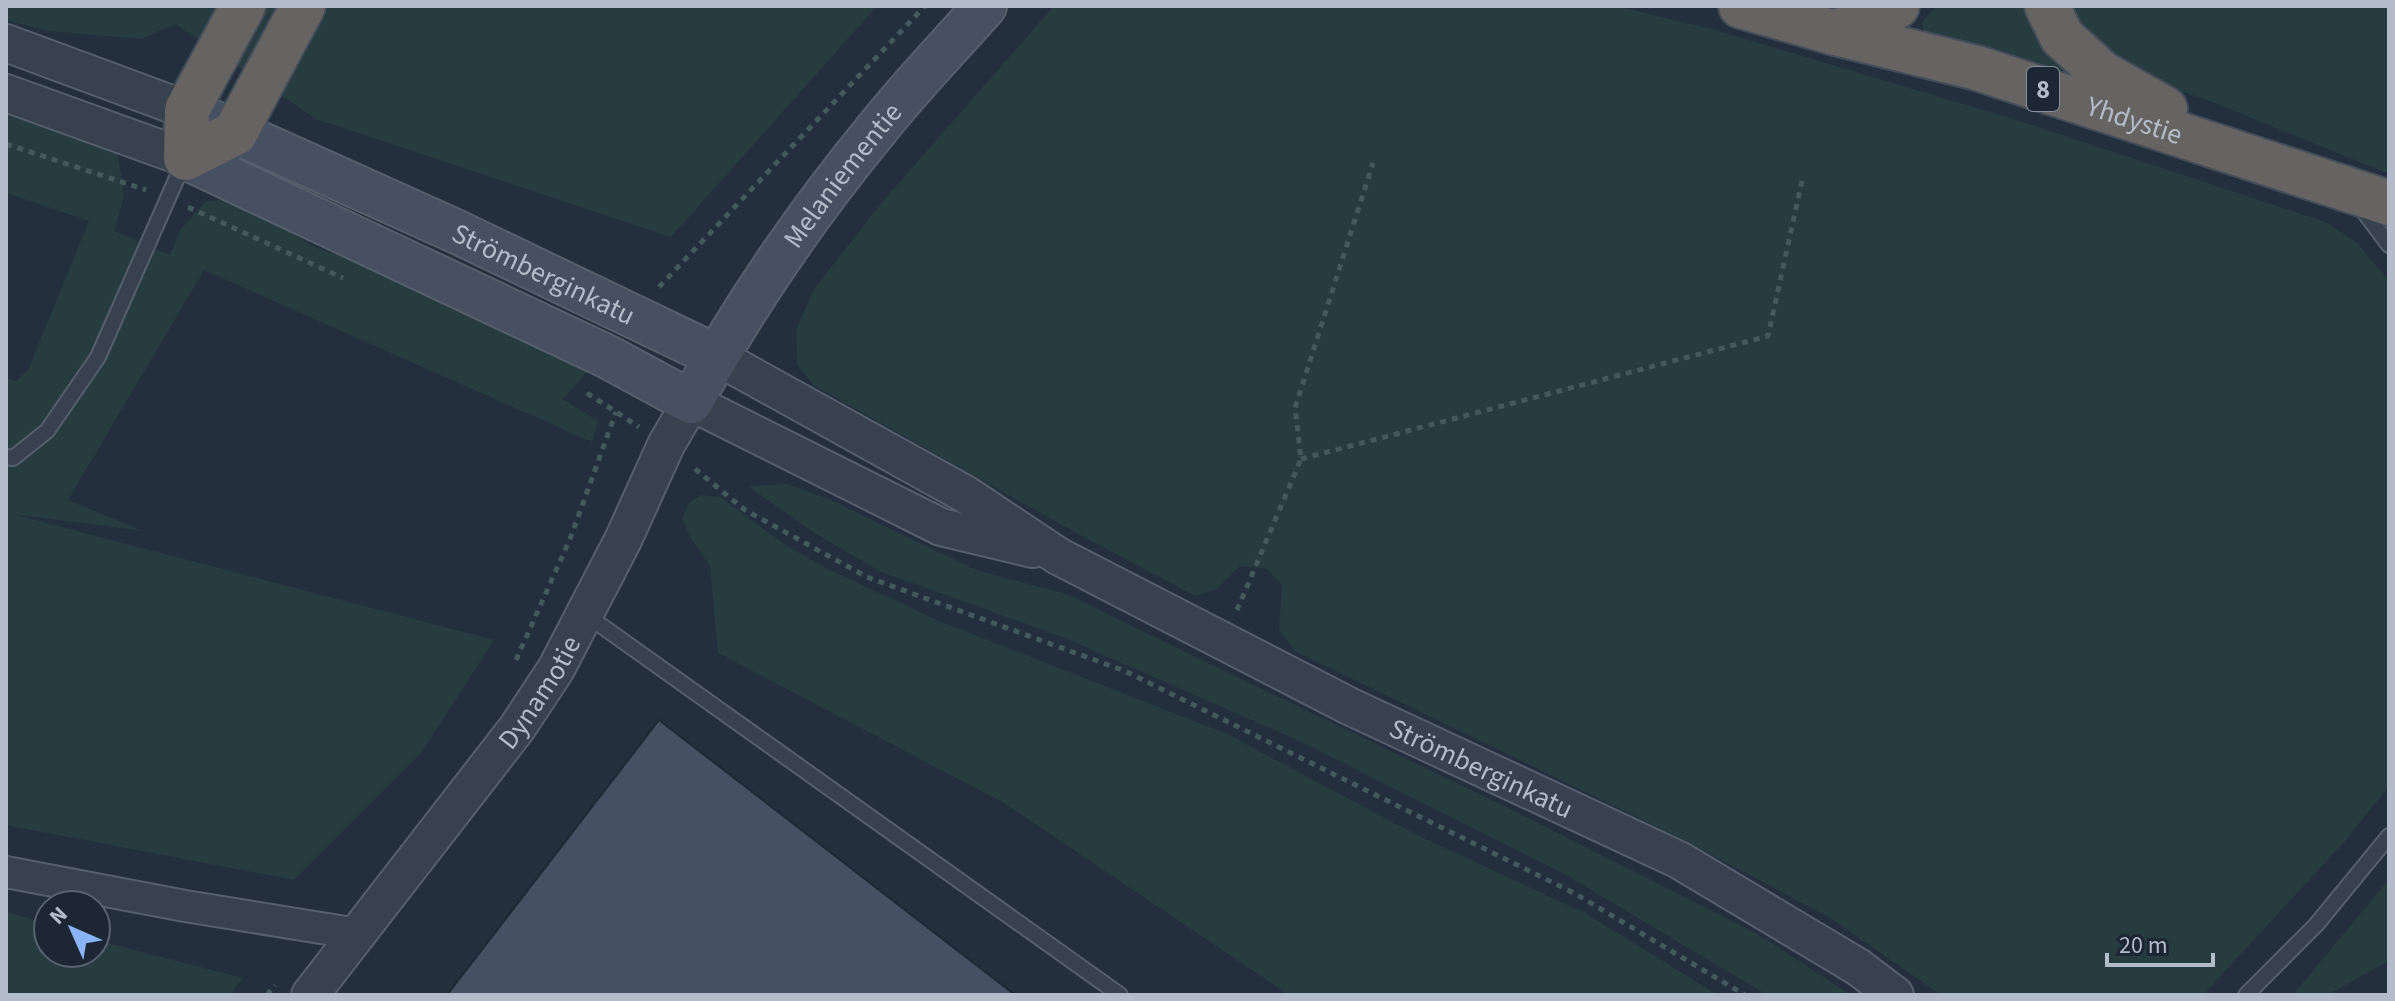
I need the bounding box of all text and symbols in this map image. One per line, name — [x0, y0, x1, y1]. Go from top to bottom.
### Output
road number: 8 — [2027, 67, 2059, 111]
street label: Yhdystie — [2080, 86, 2187, 155]
street label: Melaniementie — [774, 94, 912, 256]
street label: Strömberginkatu — [445, 213, 642, 335]
street label: Dynamotie — [489, 629, 591, 758]
street label: Strömberginkatu — [1382, 709, 1580, 829]
north arrow — [32, 889, 112, 969]
text: N — [42, 899, 75, 932]
scale bar — [2107, 917, 2213, 967]
text: 20 m — [2119, 928, 2168, 963]

